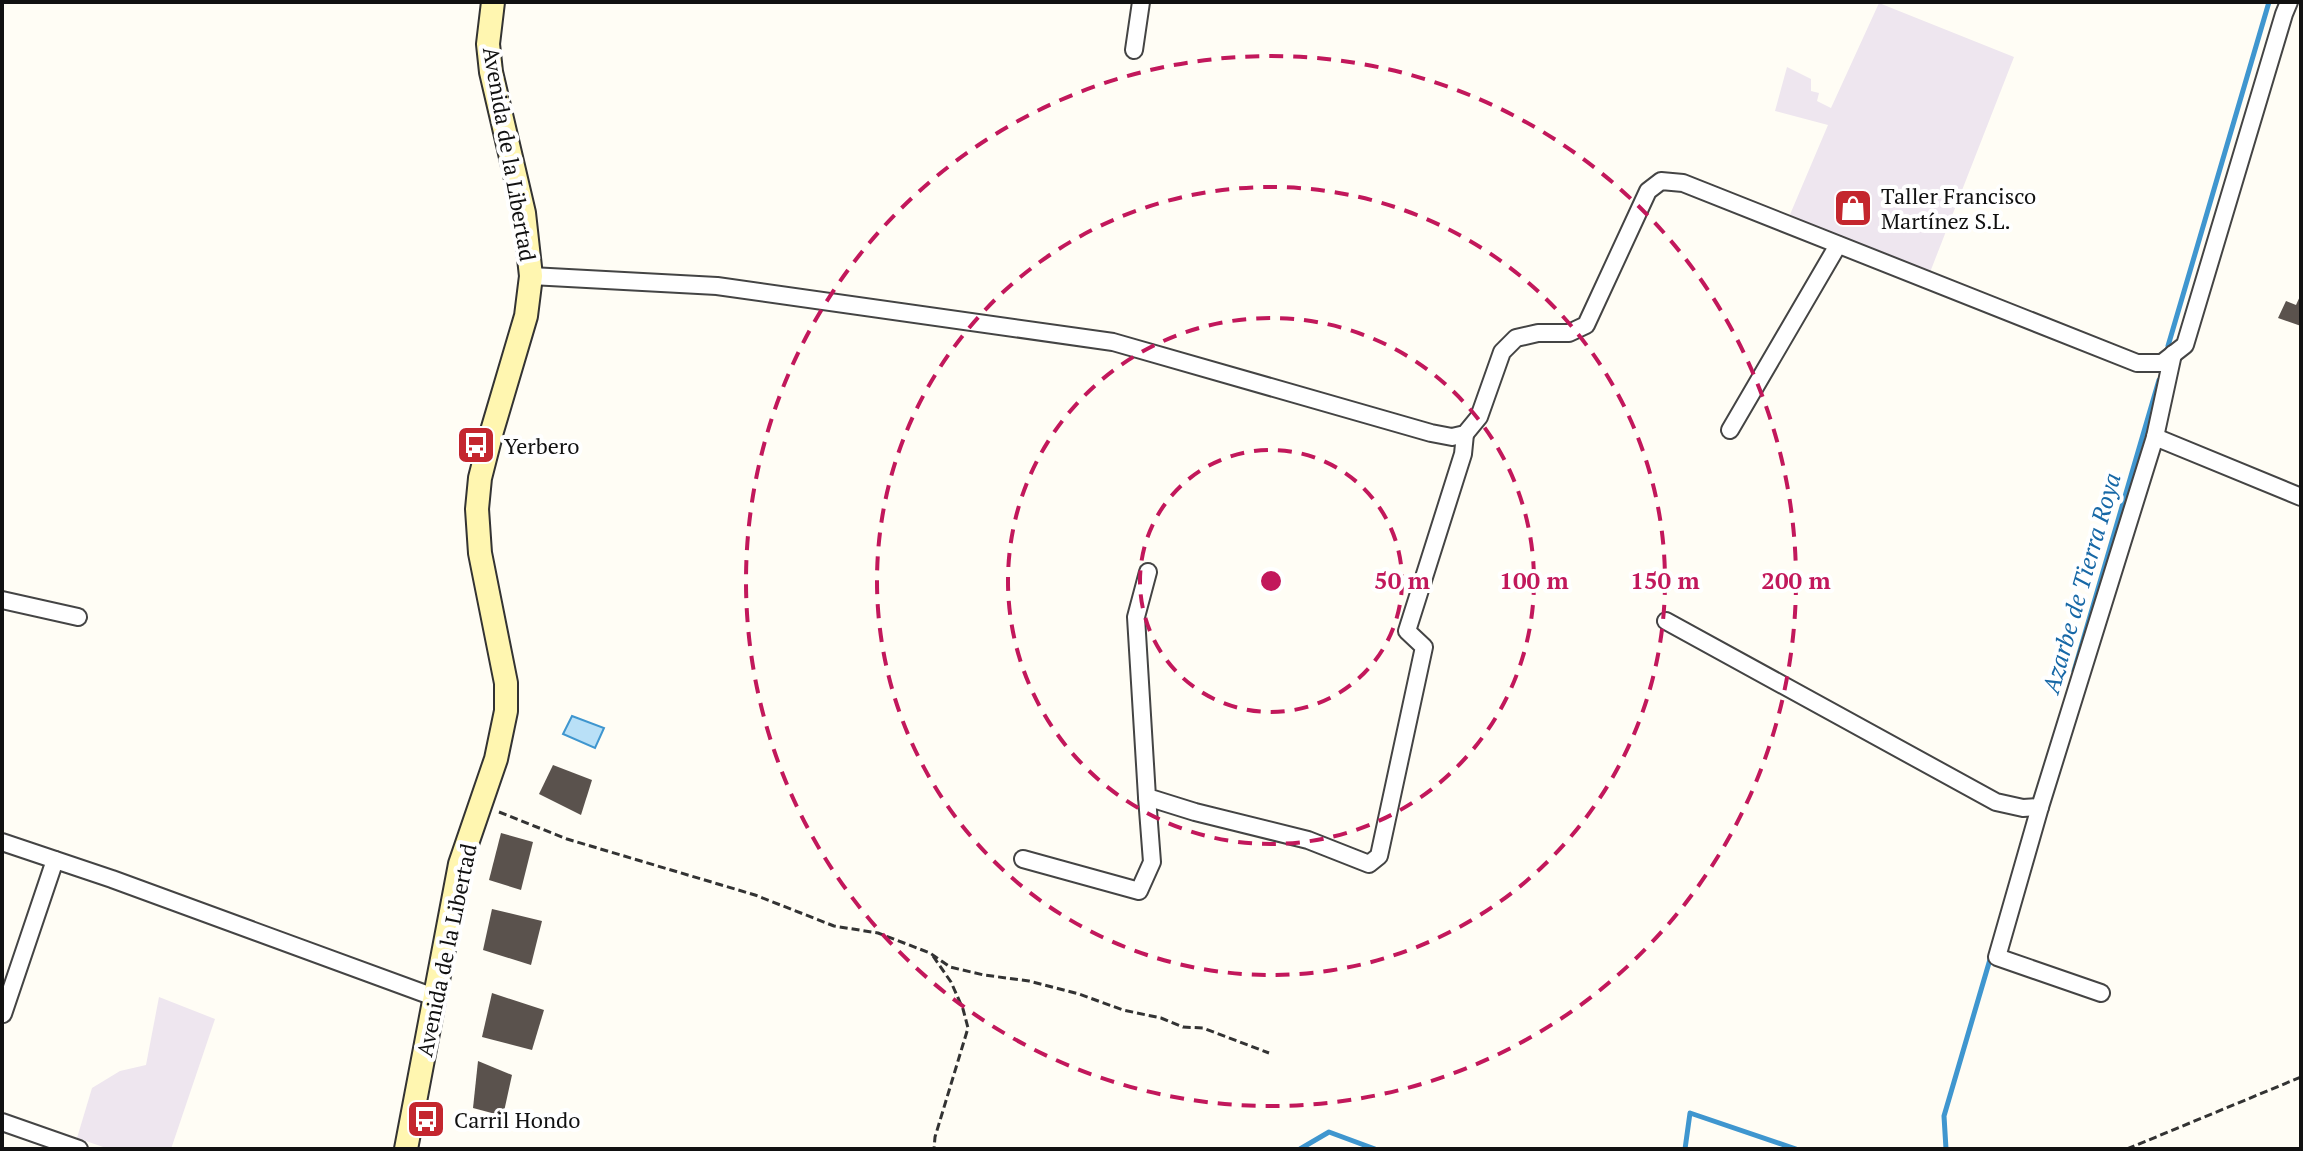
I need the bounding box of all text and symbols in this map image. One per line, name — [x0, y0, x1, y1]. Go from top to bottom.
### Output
street label: Avenida de la Libertad — [477, 45, 543, 263]
place label: Taller Francisco Martínez S.L. — [1881, 181, 2036, 235]
shop icon: Taller Francisco Martínez S.L. — [1832, 187, 1874, 229]
bus stop icon: Yerbero — [455, 424, 497, 466]
place label: Yerbero — [504, 431, 579, 460]
water label: Azarbe de Tierra Roya — [2034, 469, 2128, 699]
text: 50 m — [1374, 564, 1430, 596]
text: 100 m — [1499, 564, 1569, 596]
text: 150 m — [1630, 564, 1700, 596]
text: 200 m — [1761, 564, 1831, 596]
centre of rings — [1257, 567, 1285, 595]
street label: Avenida de la Libertad — [409, 841, 483, 1059]
bus stop icon: Carril Hondo — [405, 1098, 447, 1140]
place label: Carril Hondo — [454, 1105, 580, 1134]

